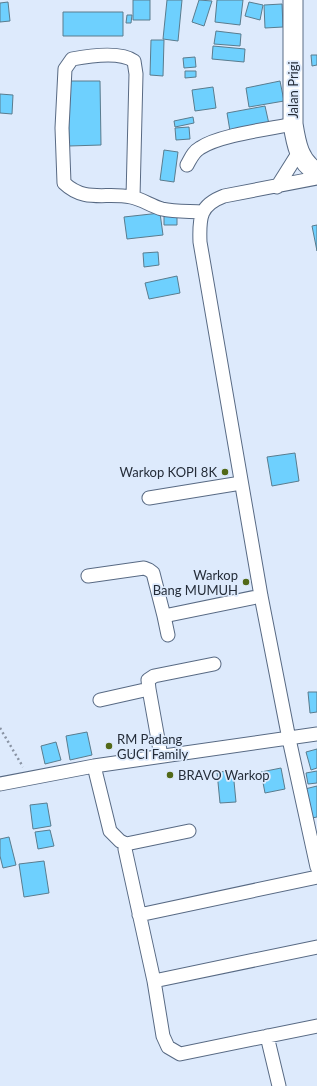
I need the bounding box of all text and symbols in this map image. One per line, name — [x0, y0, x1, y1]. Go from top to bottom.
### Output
street label: Jalan Prigi — [285, 61, 301, 119]
place label: Warkop KOPI 8K — [119, 464, 217, 480]
marker: Warkop KOPI 8K — [220, 467, 230, 477]
place label: Warkop Bang MUMUH — [153, 567, 238, 598]
marker: Warkop Bang MUMUH — [241, 577, 251, 587]
place label: RM Padang GUCI Family — [117, 731, 188, 762]
marker: RM Padang GUCI Family — [104, 741, 114, 751]
place label: BRAVO Warkop — [178, 767, 270, 783]
marker: BRAVO Warkop — [165, 770, 175, 780]

